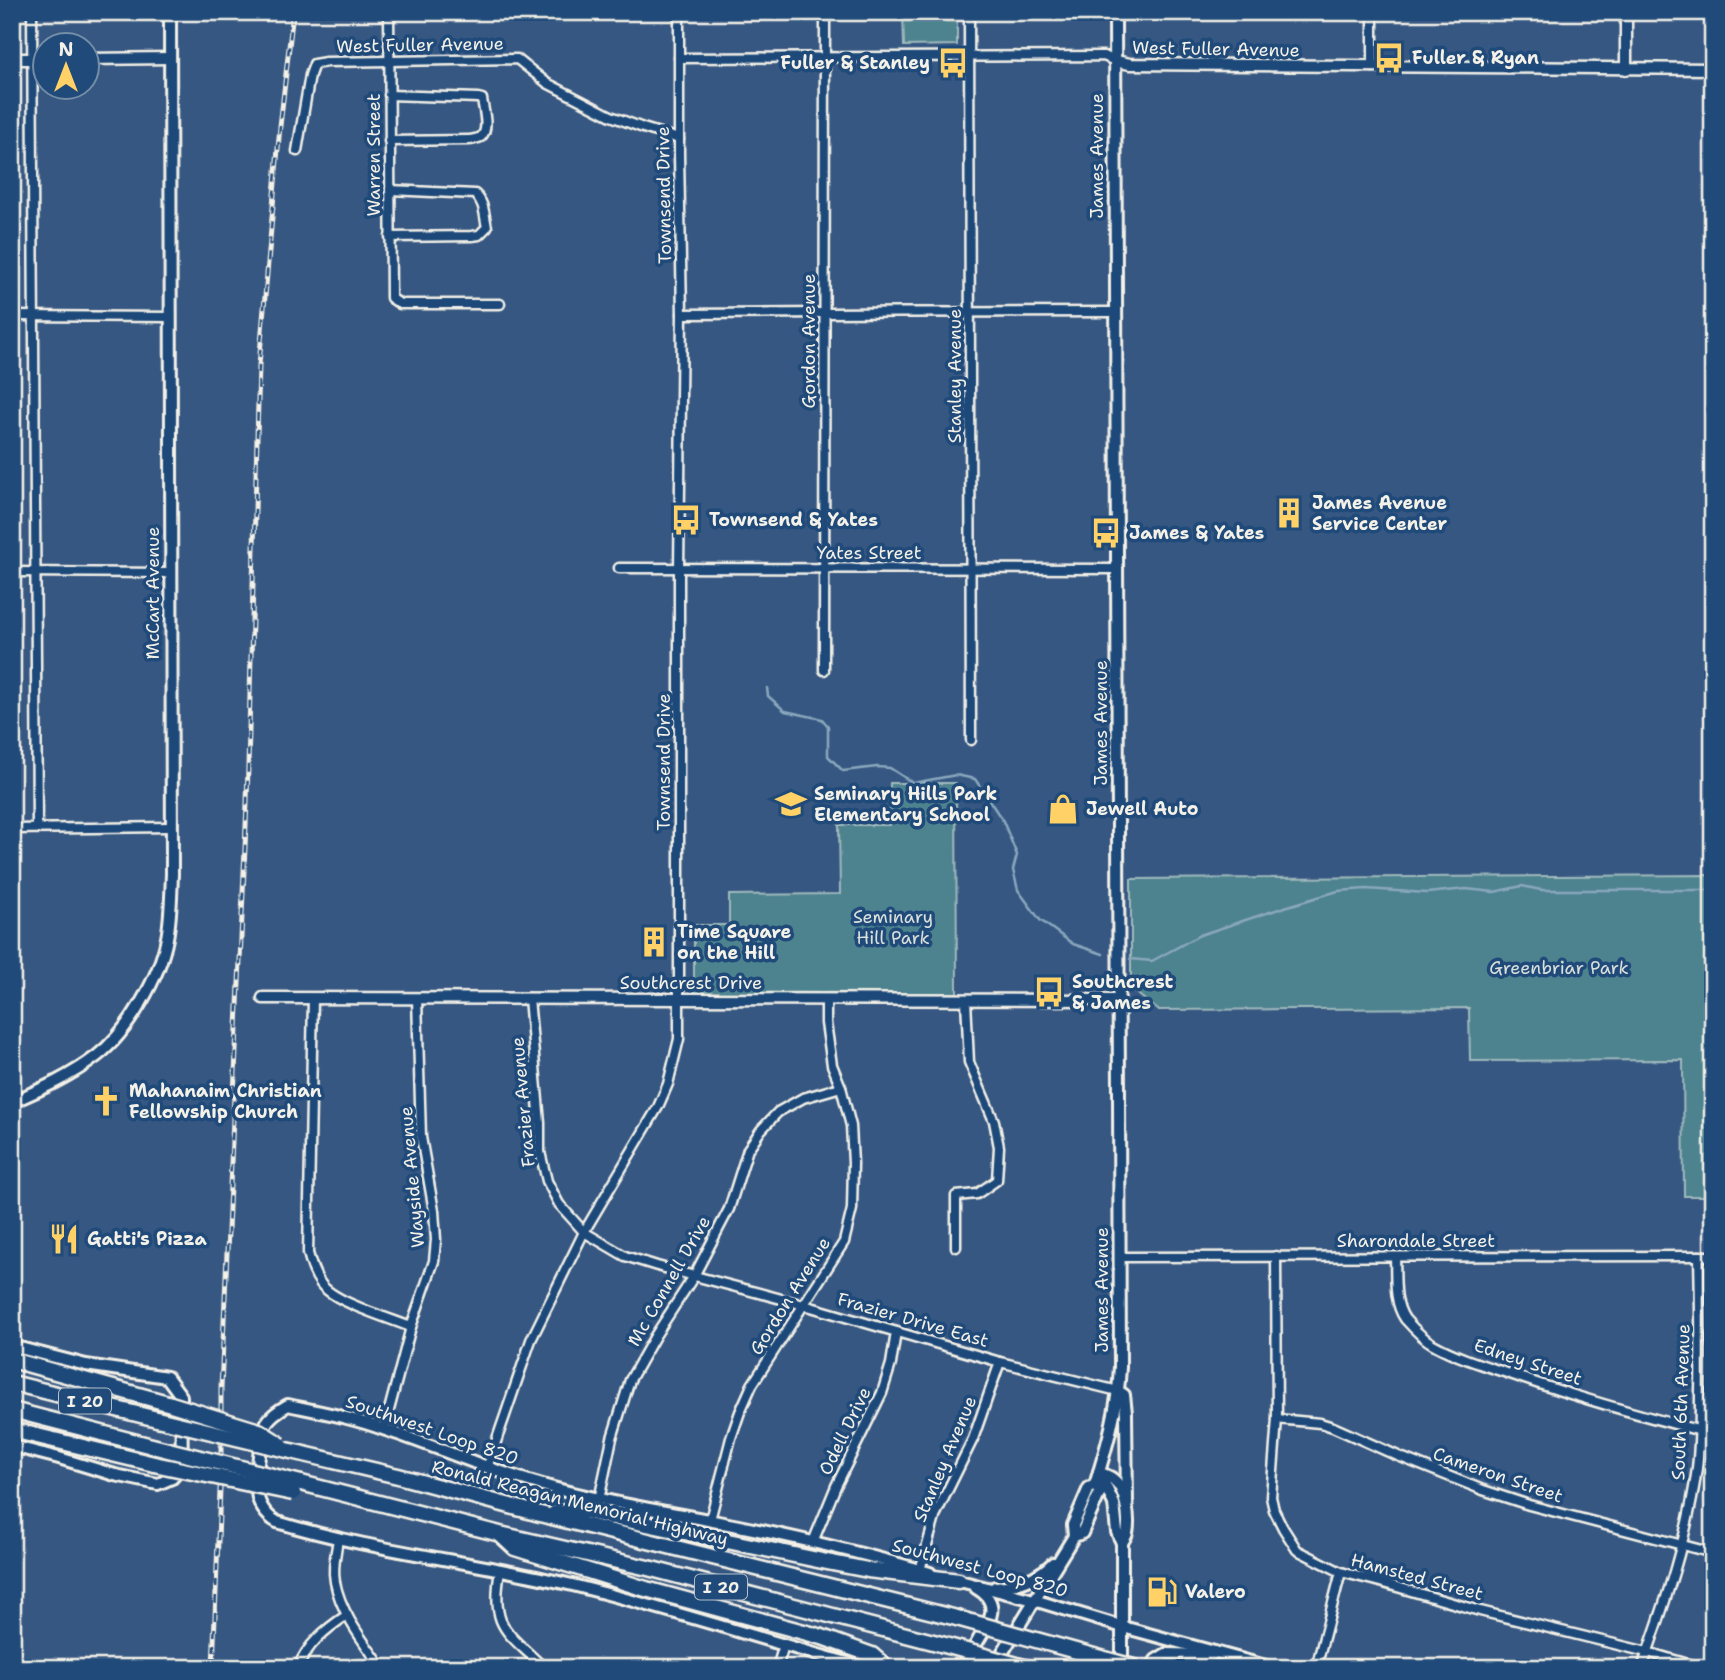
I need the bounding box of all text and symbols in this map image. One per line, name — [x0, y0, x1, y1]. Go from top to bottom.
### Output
north arrow — [32, 32, 102, 102]
street label: West Fuller Avenue — [336, 32, 504, 58]
street label: West Fuller Avenue — [1132, 36, 1300, 62]
text: N — [58, 37, 74, 62]
bus stop icon: Fuller & Ryan — [1372, 41, 1406, 75]
bus stop icon: Fuller & Stanley — [936, 46, 970, 80]
place label: Fuller & Ryan — [1412, 46, 1539, 70]
place label: Fuller & Stanley — [781, 51, 930, 75]
street label: Warren Street — [362, 93, 386, 217]
street label: James Avenue — [1085, 93, 1109, 219]
street label: Townsend Drive — [651, 126, 677, 264]
street label: Gordon Avenue — [797, 274, 821, 408]
street label: Stanley Avenue — [943, 309, 967, 443]
place label: James Avenue Service Center — [1312, 491, 1447, 536]
building icon: James Avenue Service Center — [1272, 496, 1306, 530]
bus stop icon: Townsend & Yates — [669, 503, 703, 537]
place label: Townsend & Yates — [709, 508, 878, 532]
bus stop icon: James & Yates — [1089, 516, 1123, 550]
place label: James & Yates — [1129, 521, 1264, 545]
street label: McCart Avenue — [141, 526, 165, 660]
street label: Yates Street — [816, 541, 922, 565]
street label: James Avenue — [1089, 660, 1113, 786]
street label: Townsend Drive — [652, 693, 676, 831]
place label: Seminary Hills Park Elementary School — [814, 782, 997, 827]
school or university icon: Seminary Hills Park Elementary School — [774, 787, 808, 821]
shop icon: Jewell Auto — [1046, 792, 1080, 826]
place label: Jewell Auto — [1086, 797, 1199, 821]
park label: Seminary Hill Park — [853, 905, 933, 950]
place label: Time Square on the Hill — [677, 920, 792, 965]
building icon: Time Square on the Hill — [637, 925, 671, 959]
park label: Greenbriar Park — [1489, 956, 1629, 980]
place label: Southcrest & James — [1072, 970, 1174, 1015]
street label: Southcrest Drive — [620, 971, 762, 995]
bus stop icon: Southcrest & James — [1032, 975, 1066, 1009]
street label: Frazier Avenue — [505, 1036, 541, 1168]
place label: Mahanaim Christian Fellowship Church — [129, 1079, 322, 1124]
church icon: Mahanaim Christian Fellowship Church — [89, 1084, 123, 1118]
street label: Wayside Avenue — [394, 1105, 430, 1249]
street label: Mc Connell Drive — [622, 1211, 716, 1351]
restaurant icon: Gatti's Pizza — [47, 1222, 81, 1256]
place label: Gatti's Pizza — [87, 1227, 207, 1251]
street label: James Avenue — [1090, 1227, 1114, 1353]
street label: Sharondale Street — [1337, 1229, 1495, 1253]
street label: Gordon Avenue — [744, 1232, 836, 1360]
street label: Frazier Drive East — [835, 1287, 991, 1353]
street label: South 6th Avenue — [1666, 1323, 1696, 1481]
street label: Edney Street — [1471, 1333, 1585, 1391]
street label: Odell Drive — [813, 1383, 877, 1479]
road number: I 20 — [59, 1388, 111, 1414]
street label: Southwest Loop 820 — [343, 1389, 521, 1471]
street label: Stanley Avenue — [908, 1392, 982, 1526]
street label: Cameron Street — [1430, 1442, 1566, 1508]
street label: Ronald Reagan Memorial Highway — [429, 1454, 731, 1552]
street label: Southwest Loop 820 — [889, 1533, 1071, 1603]
street label: Hamsted Street — [1348, 1548, 1486, 1606]
road number: I 20 — [695, 1574, 747, 1600]
fuel station icon: Valero — [1145, 1575, 1179, 1609]
place label: Valero — [1185, 1580, 1246, 1604]

